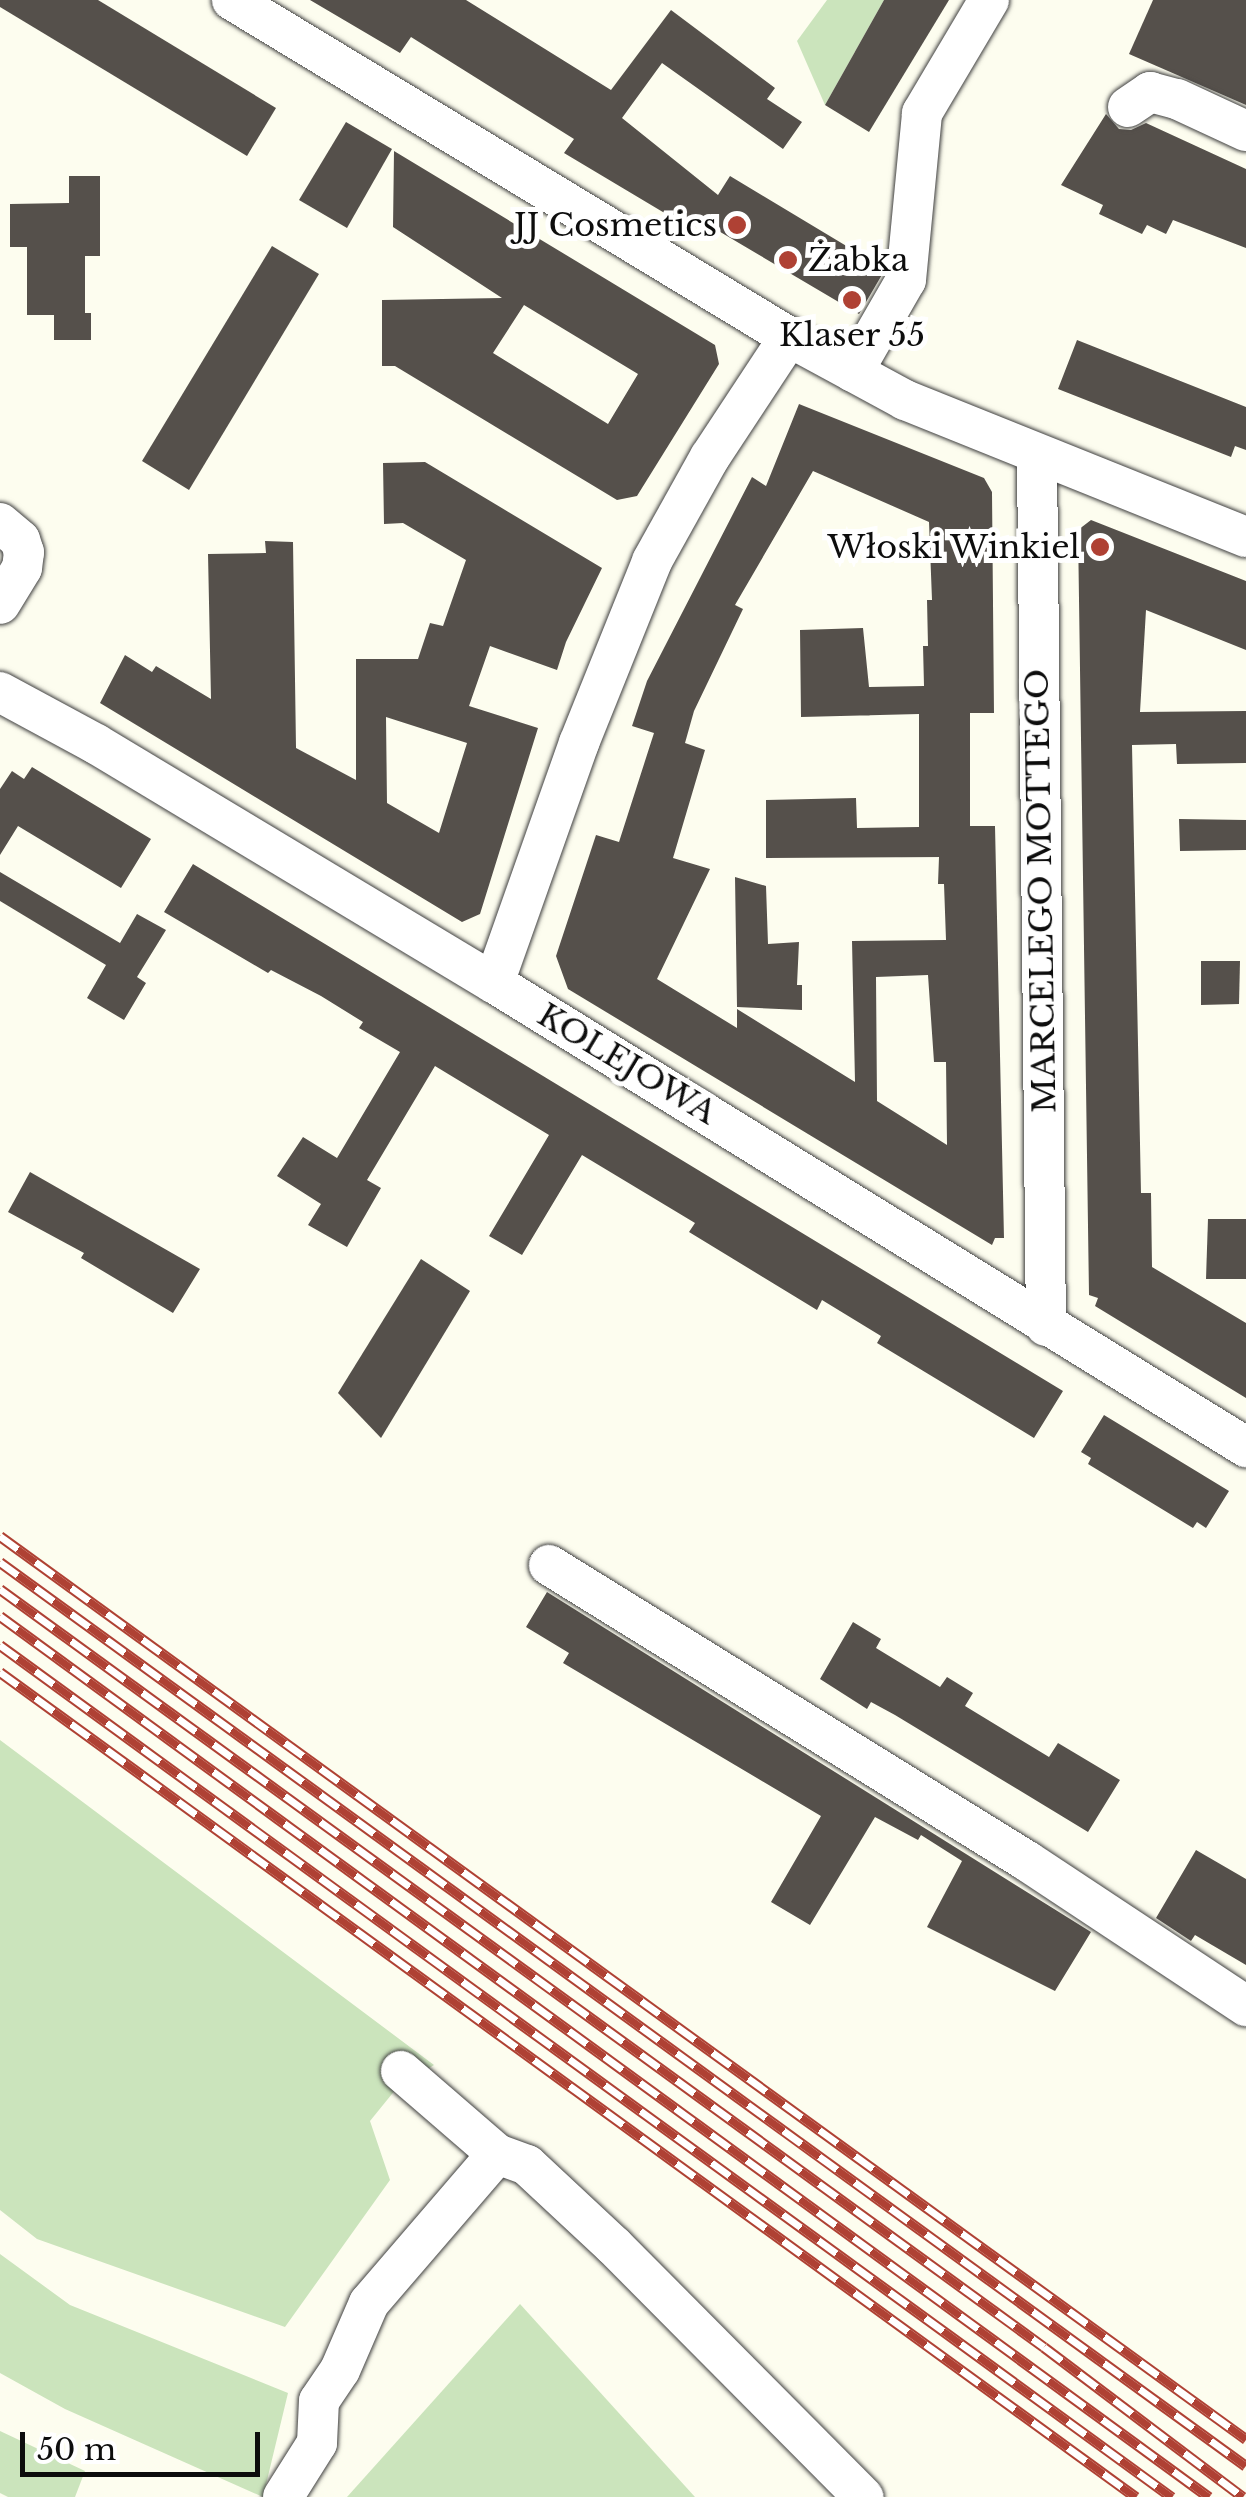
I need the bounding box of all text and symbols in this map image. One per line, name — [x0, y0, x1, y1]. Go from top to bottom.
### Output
place label: JJ Cosmetics — [514, 206, 717, 244]
marker: JJ Cosmetics — [726, 214, 748, 236]
place label: Żabka — [808, 241, 909, 279]
marker: Żabka — [777, 249, 799, 271]
marker: Klaser 55 — [841, 289, 863, 311]
place label: Klaser 55 — [779, 316, 925, 354]
place label: Włoski Winkiel — [826, 528, 1080, 566]
marker: Włoski Winkiel — [1089, 536, 1111, 558]
street label: MARCELEGO MOTTEGO — [1018, 669, 1064, 1113]
street label: KOLEJOWA — [531, 996, 723, 1132]
scale bar — [25, 2412, 265, 2474]
text: 50 m — [37, 2431, 116, 2468]

